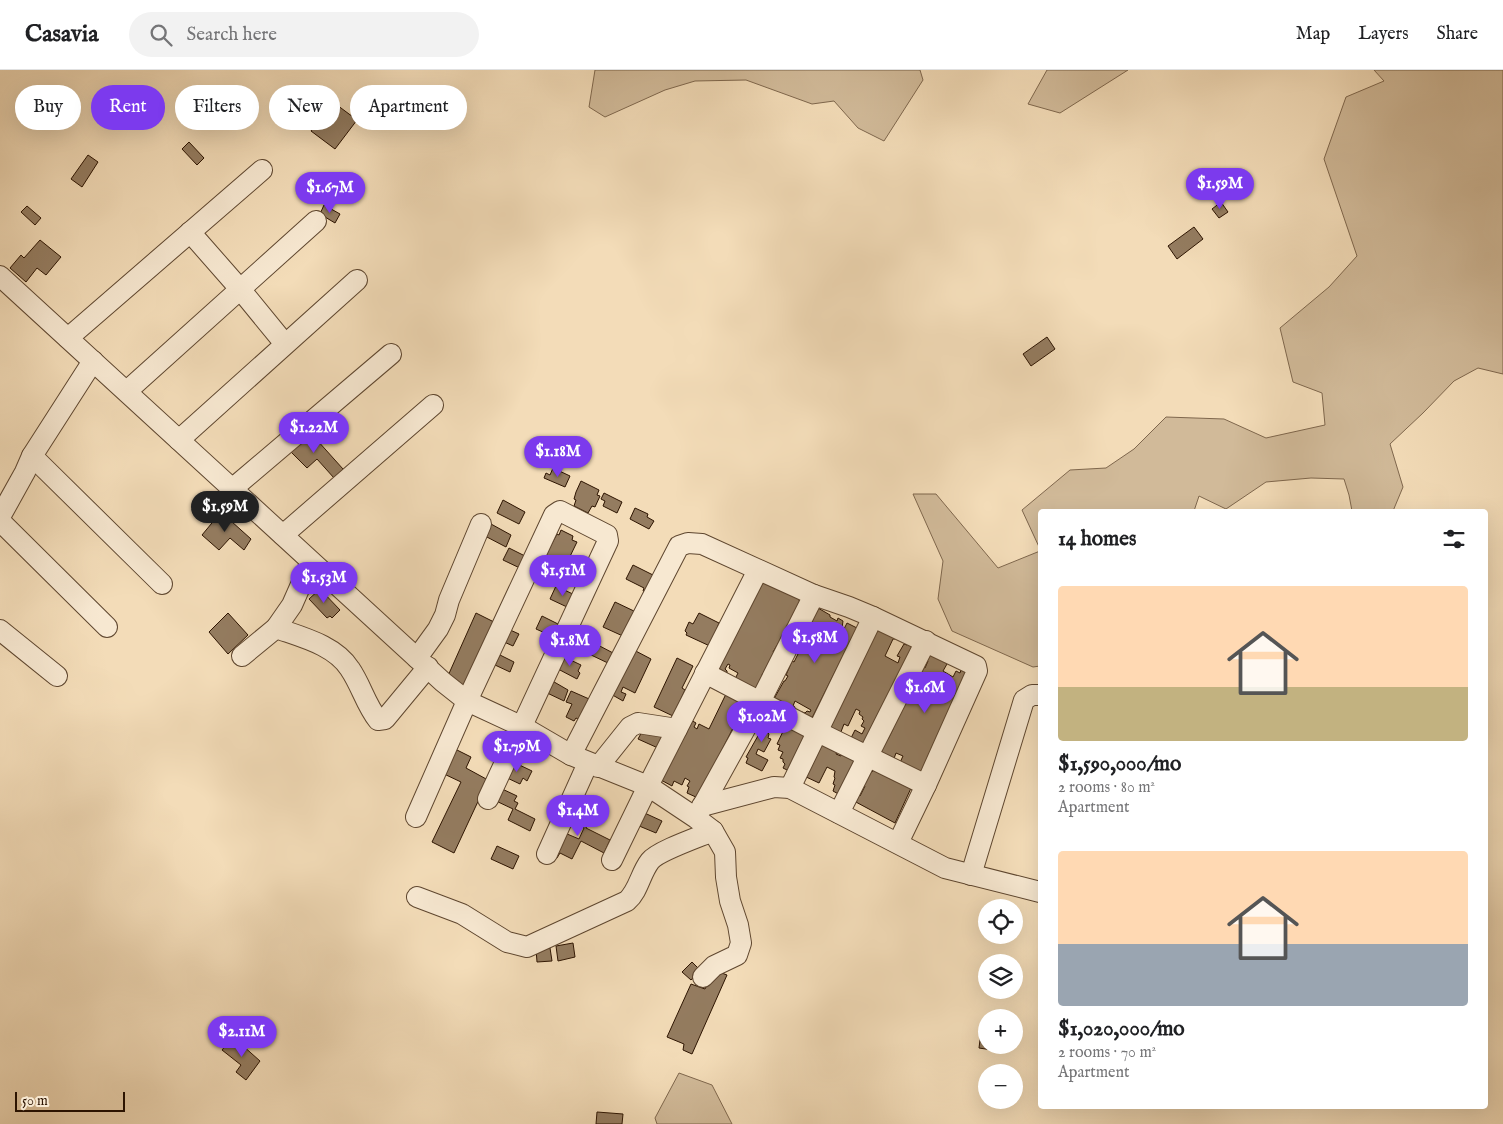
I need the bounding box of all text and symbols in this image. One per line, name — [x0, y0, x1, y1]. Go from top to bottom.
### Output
search box — [129, 12, 479, 57]
text: Casavia — [25, 19, 99, 50]
icon: search — [147, 21, 175, 49]
text: Search here — [187, 23, 277, 47]
text: Map — [1296, 23, 1330, 46]
text: Layers — [1358, 23, 1409, 46]
text: Share — [1437, 23, 1478, 46]
chip: Buy — [15, 85, 81, 130]
chip: Rent — [91, 85, 165, 130]
chip: Filters — [175, 85, 259, 130]
chip: New — [269, 85, 340, 130]
chip: Apartment — [350, 85, 467, 130]
pin: $1.59M — [1179, 168, 1261, 210]
pin: $1.67M — [289, 172, 371, 214]
text: $1.59M — [1197, 174, 1243, 194]
text: $1.67M — [306, 178, 354, 198]
pin: $1.22M — [273, 412, 355, 454]
text: $1.22M — [290, 418, 338, 438]
pin: $1.18M — [517, 436, 599, 478]
text: $1.18M — [535, 442, 581, 462]
pin: $1.59M — [184, 490, 266, 533]
text: $1.59M — [202, 497, 248, 517]
icon: filters — [1440, 525, 1468, 553]
text: 14 homes — [1058, 526, 1136, 553]
pin: $1.51M — [522, 554, 604, 597]
text: $1.51M — [540, 561, 586, 581]
pin: $1.53M — [283, 562, 365, 604]
text: $1.53M — [301, 568, 347, 588]
icon: home — [1218, 618, 1308, 708]
pin: $1.58M — [774, 622, 856, 664]
pin: $1.8M — [535, 624, 605, 667]
text: $1.58M — [792, 628, 838, 648]
text: $1.8M — [550, 631, 590, 651]
pin: $1.6M — [890, 672, 960, 714]
text: $1.6M — [905, 678, 945, 698]
pin: $1.02M — [721, 700, 803, 743]
text: $1.02M — [738, 707, 786, 727]
pin: $1.79M — [476, 730, 558, 773]
text: $1.79M — [494, 737, 540, 757]
text: $1,590,000/mo — [1058, 751, 1181, 778]
text: 2 rooms · 80 m² — [1058, 778, 1155, 798]
pin: $1.4M — [543, 794, 613, 837]
text: Apartment — [1058, 798, 1129, 818]
text: $1.4M — [557, 801, 599, 821]
icon: home — [1218, 883, 1308, 973]
map controls — [978, 899, 1023, 1109]
button: locate — [978, 899, 1023, 944]
button: layers — [978, 954, 1023, 999]
button: + — [978, 1009, 1023, 1054]
pin: $2.11M — [201, 1016, 283, 1058]
text: $1,020,000/mo — [1058, 1016, 1185, 1043]
text: $2.11M — [219, 1022, 265, 1042]
text: 2 rooms · 70 m² — [1058, 1043, 1156, 1063]
text: Apartment — [1058, 1063, 1129, 1083]
button: − — [978, 1064, 1023, 1109]
scale bar — [15, 1089, 125, 1112]
text: 50 m — [22, 1092, 48, 1110]

